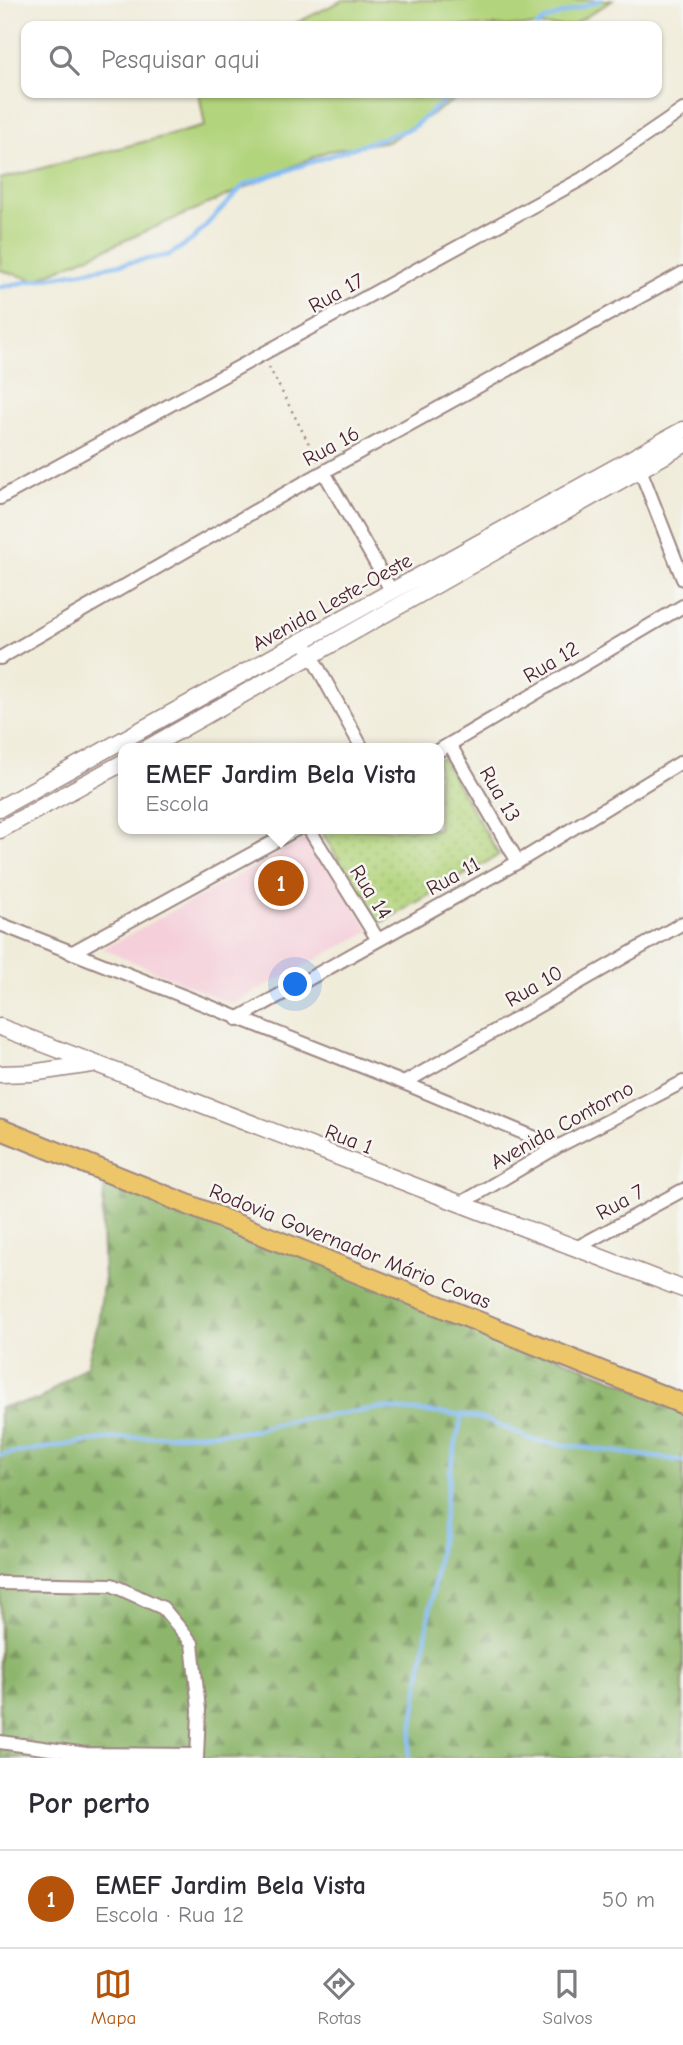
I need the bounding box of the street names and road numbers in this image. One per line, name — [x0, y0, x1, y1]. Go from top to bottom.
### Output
street label: Rua 17 — [304, 268, 368, 318]
street label: Rua 16 — [299, 421, 363, 471]
street label: Avenida Leste-Oeste — [248, 548, 416, 656]
street label: Rua 12 — [519, 636, 583, 688]
street label: Rua 13 — [475, 762, 525, 826]
street label: Rua 11 — [422, 852, 484, 900]
street label: Rua 14 — [345, 860, 397, 924]
street label: Rua 10 — [501, 960, 567, 1012]
street label: Avenida Contorno — [486, 1076, 638, 1174]
street label: Rua 1 — [322, 1119, 376, 1159]
street label: Rodovia Governador Mário Covas — [206, 1178, 494, 1314]
street label: Rua 7 — [592, 1179, 648, 1225]

